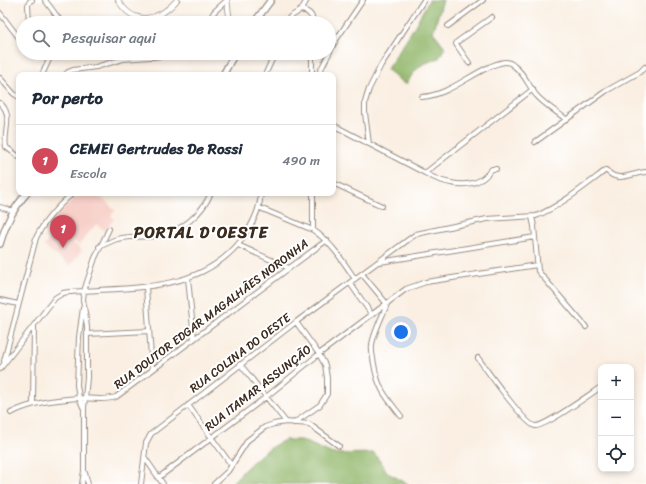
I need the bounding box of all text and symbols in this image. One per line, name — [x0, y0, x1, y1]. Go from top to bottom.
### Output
search box — [16, 16, 336, 60]
text: Pesquisar aqui — [62, 25, 156, 51]
icon: search — [30, 27, 52, 49]
text: Por perto — [32, 83, 103, 113]
text: CEMEI Gertrudes De Rossi — [70, 136, 243, 162]
text: 1 — [42, 149, 48, 172]
text: 490 m — [282, 149, 320, 172]
text: Escola — [70, 162, 107, 185]
pin: 1 — [50, 215, 76, 248]
district label: PORTAL D'OESTE — [134, 218, 268, 247]
street label: RUA DOUTOR EDGAR MAGALHÃES NORONHA — [109, 233, 313, 395]
street label: RUA COLINA DO OESTE — [184, 307, 297, 399]
your location — [391, 322, 411, 342]
street label: RUA ITAMAR ASSUNÇÃO — [200, 339, 317, 437]
map controls — [598, 364, 634, 472]
button: + — [598, 364, 634, 400]
button: − — [598, 400, 634, 436]
button: locate — [598, 436, 634, 472]

